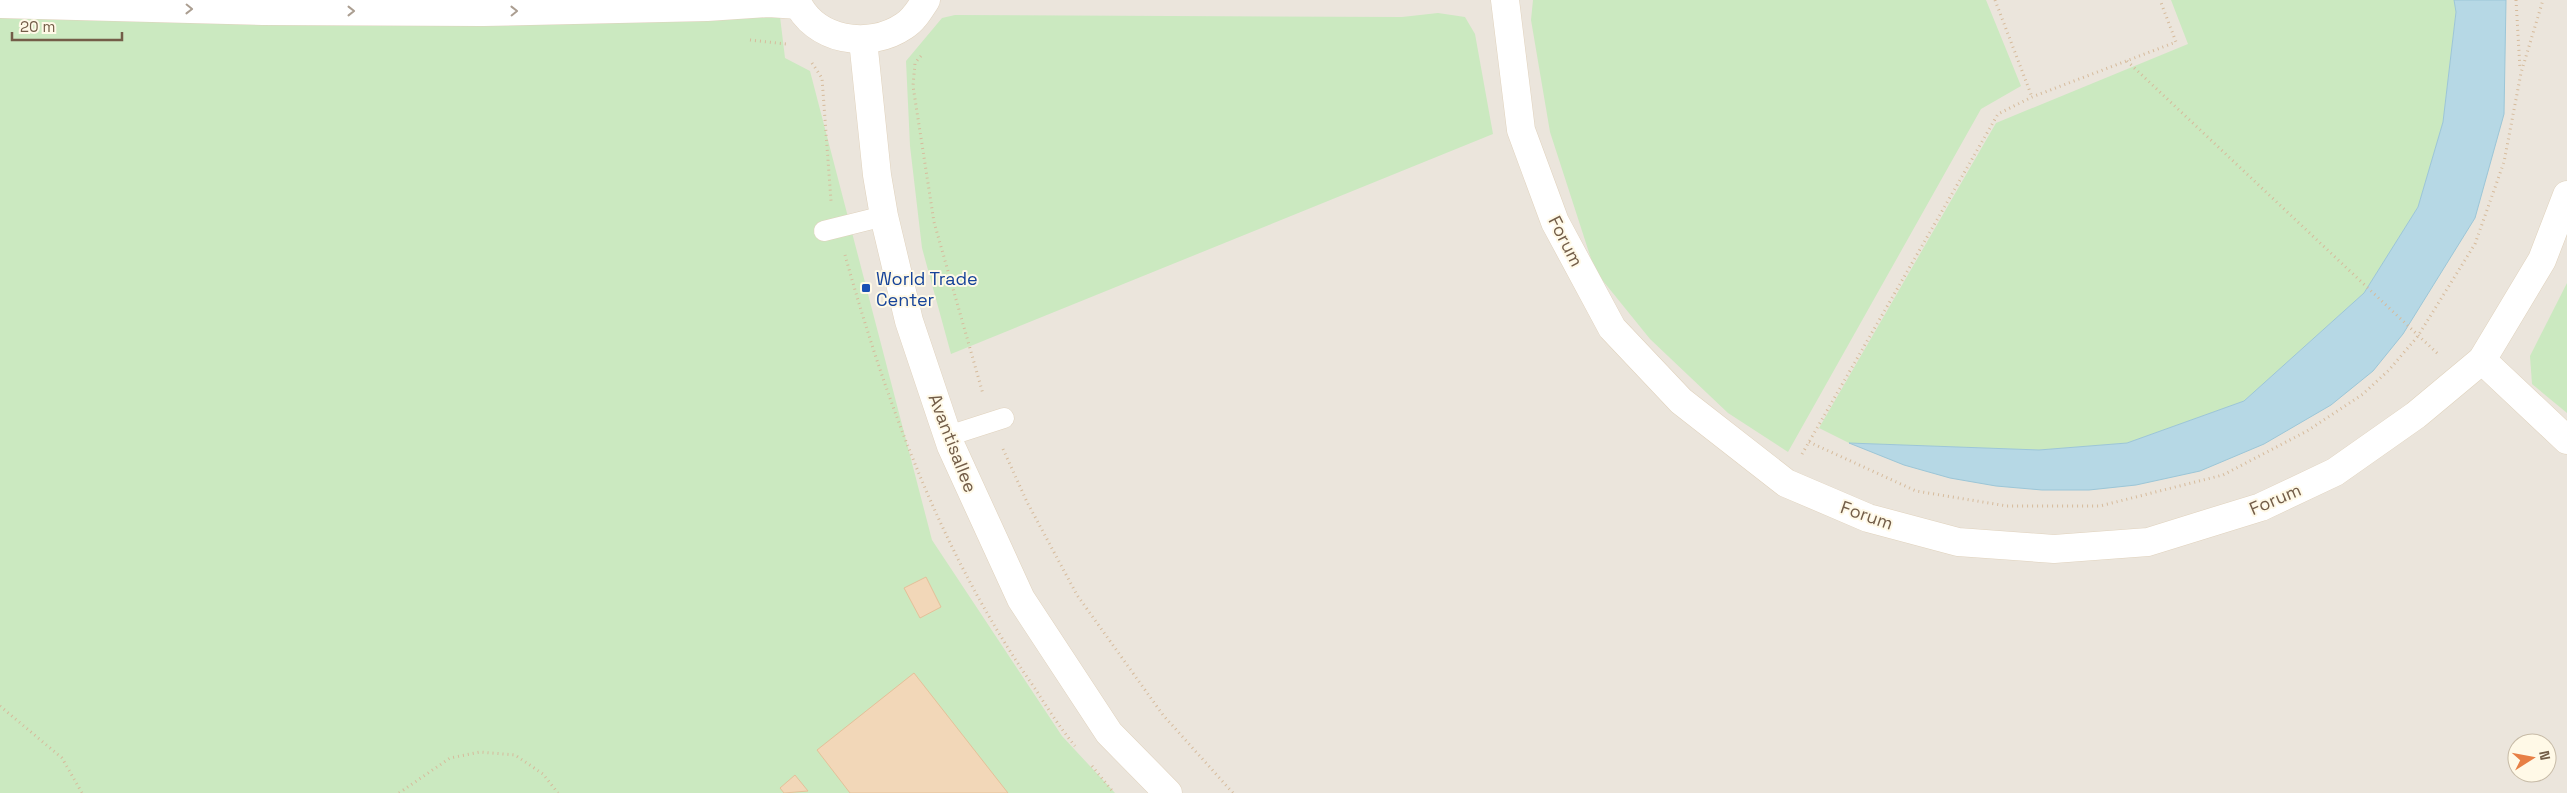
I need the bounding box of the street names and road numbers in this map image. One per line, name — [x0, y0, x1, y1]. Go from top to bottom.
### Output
street label: Forum — [1543, 212, 1589, 270]
street label: Avantisallee — [924, 390, 982, 496]
street label: Forum — [2246, 478, 2304, 520]
street label: Forum — [1838, 495, 1896, 535]

